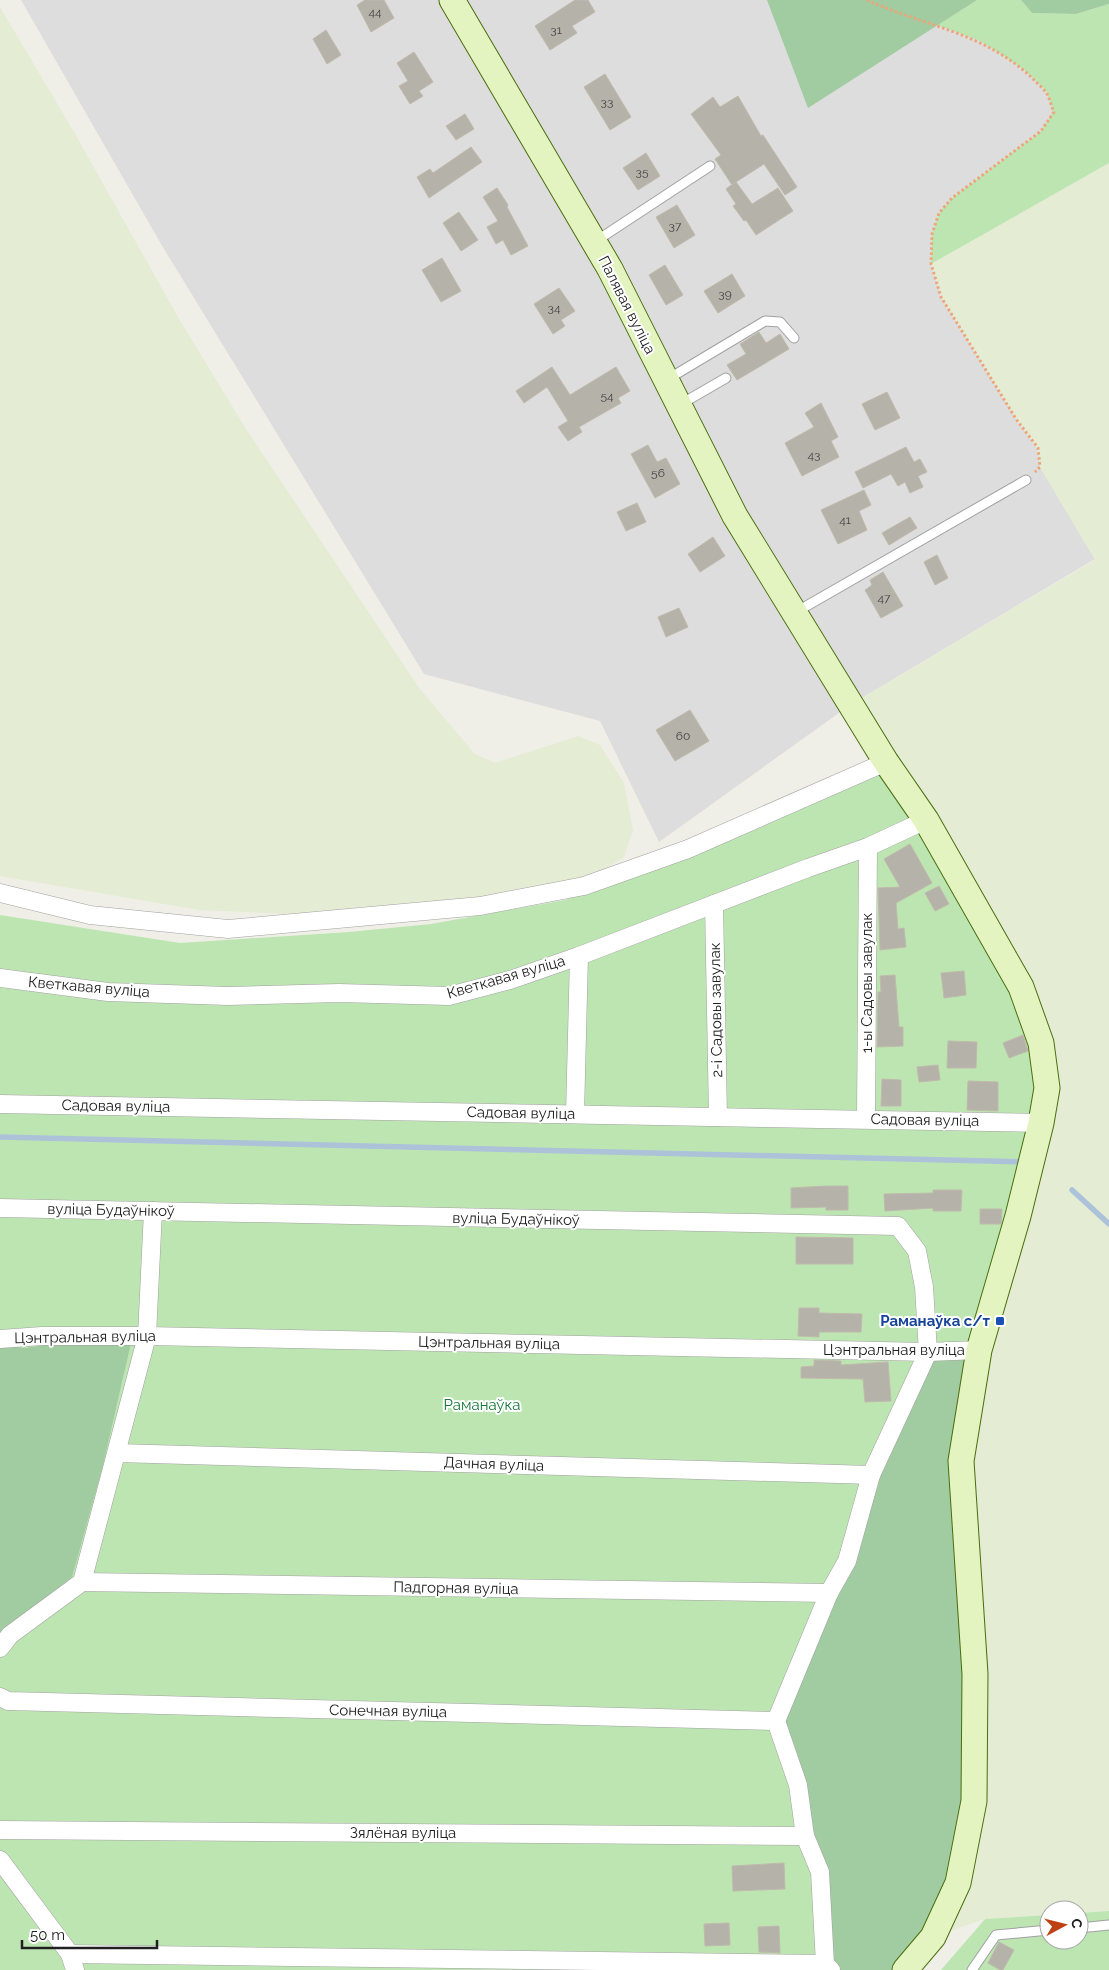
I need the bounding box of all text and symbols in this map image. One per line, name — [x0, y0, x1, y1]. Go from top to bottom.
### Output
house number: 44 — [368, 5, 382, 19]
house number: 31 — [550, 23, 562, 37]
house number: 33 — [601, 95, 613, 109]
house number: 35 — [636, 165, 649, 179]
house number: 37 — [669, 219, 682, 233]
street label: Палявая вуліца — [595, 253, 659, 357]
house number: 39 — [718, 287, 732, 301]
house number: 34 — [548, 301, 561, 315]
house number: 54 — [600, 389, 614, 403]
house number: 43 — [808, 448, 820, 462]
house number: 56 — [651, 466, 665, 480]
house number: 41 — [839, 513, 851, 527]
house number: 47 — [878, 591, 891, 605]
house number: 60 — [676, 729, 690, 743]
street label: 1-ы Садовы завулак — [858, 913, 876, 1053]
street label: 2-і Садовы завулак — [706, 942, 726, 1078]
street label: Кветкавая вуліца — [445, 952, 567, 1002]
street label: Кветкавая вуліца — [27, 973, 151, 1001]
street label: Садовая вуліца — [61, 1096, 171, 1116]
street label: Садовая вуліца — [466, 1103, 576, 1123]
street label: Садовая вуліца — [870, 1110, 980, 1130]
street label: вуліца Будаўнікоў — [47, 1200, 175, 1220]
street label: вуліца Будаўнікоў — [452, 1209, 580, 1229]
place label: Раманаўка с/т — [880, 1312, 991, 1330]
marker: Раманаўка с/т — [994, 1315, 1006, 1327]
street label: Цэнтральная вуліца — [14, 1327, 156, 1347]
street label: Цэнтральная вуліца — [418, 1333, 560, 1353]
street label: Цэнтральная вуліца — [823, 1341, 965, 1359]
park label: Раманаўка — [444, 1396, 520, 1414]
street label: Дачная вуліца — [443, 1453, 545, 1475]
street label: Падгорная вуліца — [393, 1578, 519, 1598]
street label: Сонечная вуліца — [329, 1701, 447, 1721]
street label: Зялёная вуліца — [350, 1824, 456, 1842]
north arrow — [1039, 1900, 1089, 1950]
scale bar — [22, 1918, 158, 1950]
text: С — [1068, 1918, 1085, 1930]
text: 50 m — [30, 1926, 65, 1944]

